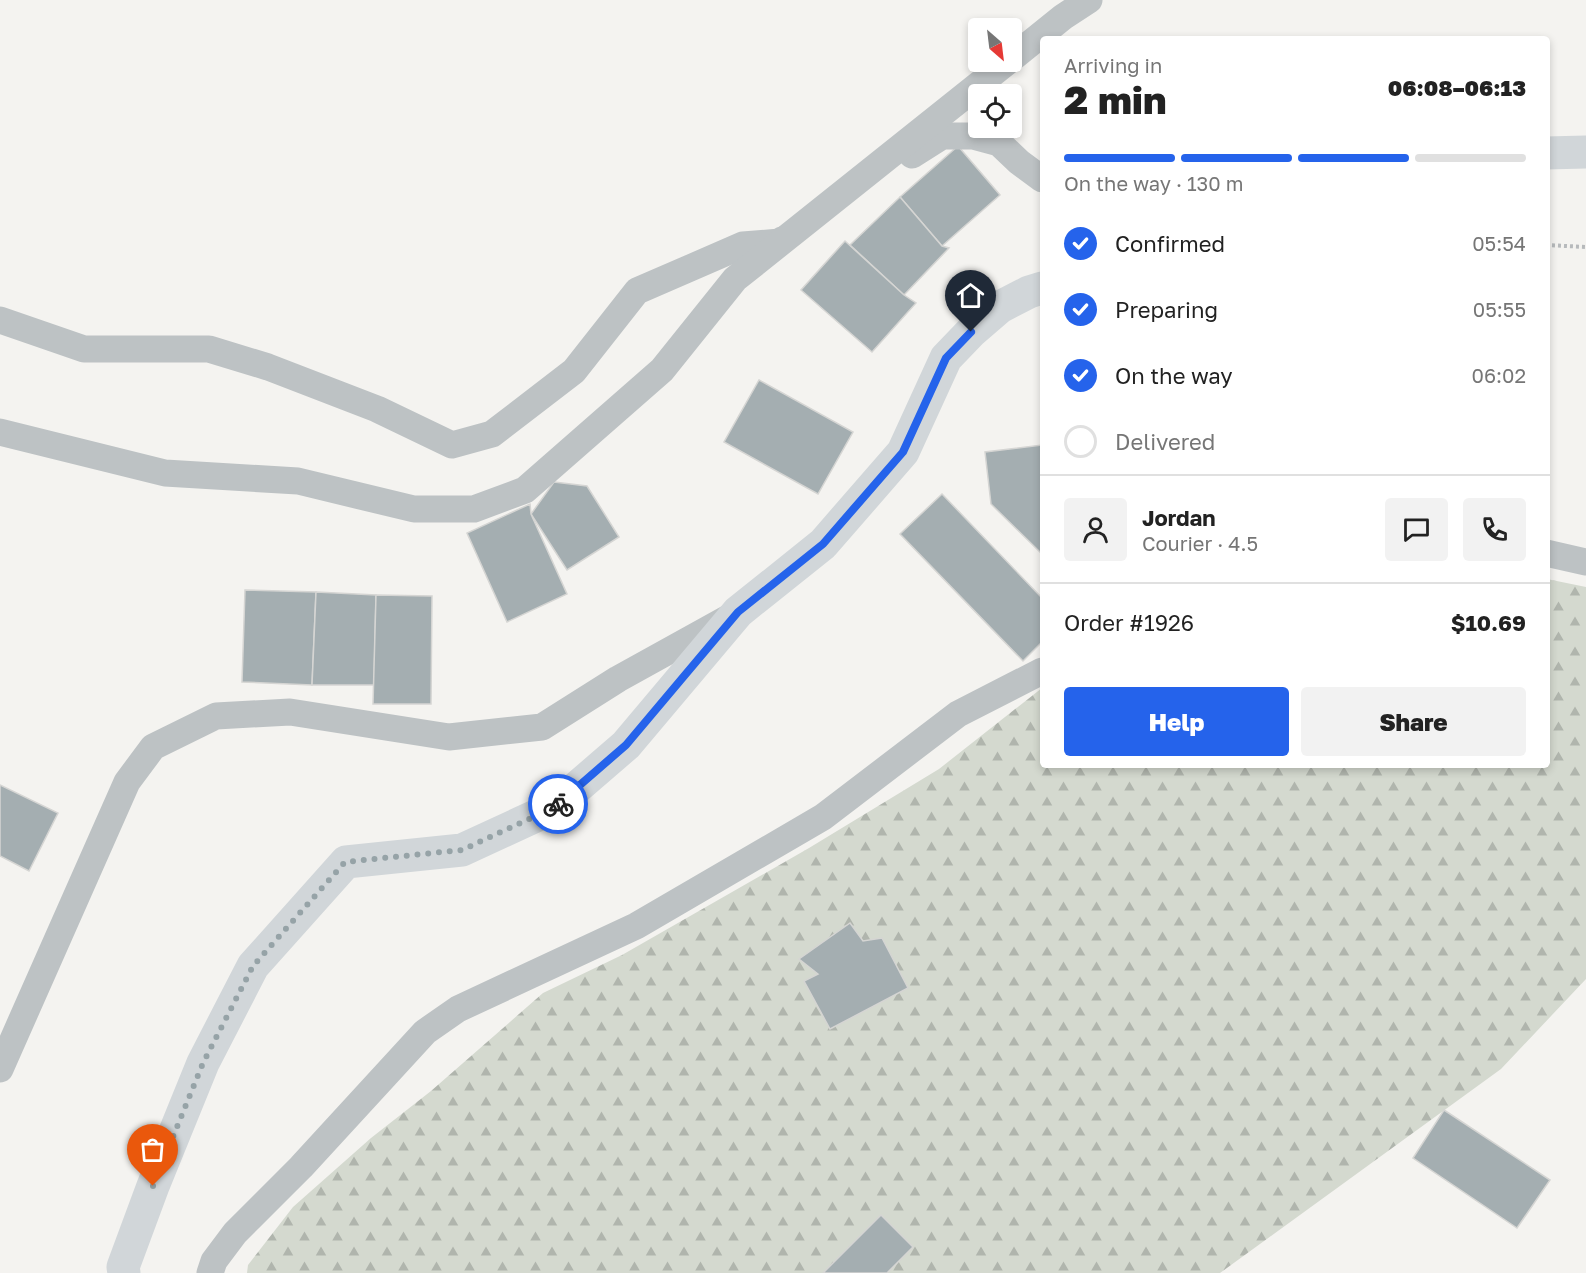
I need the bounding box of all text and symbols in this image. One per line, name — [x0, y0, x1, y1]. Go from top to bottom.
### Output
north arrow — [968, 18, 1022, 72]
map controls — [968, 18, 1022, 138]
text: Arriving in — [1064, 53, 1162, 77]
text: 06:08–06:13 — [1388, 74, 1526, 101]
text: 2 min — [1064, 76, 1167, 123]
button: locate — [968, 84, 1022, 138]
text: On the way · 130 m — [1064, 171, 1243, 195]
icon: check — [1064, 227, 1097, 260]
text: Confirmed — [1115, 230, 1225, 257]
text: 05:54 — [1472, 231, 1526, 255]
pin — [945, 270, 996, 332]
icon: home — [954, 279, 987, 312]
icon: check — [1064, 293, 1097, 326]
text: Preparing — [1115, 296, 1218, 323]
text: 05:55 — [1473, 297, 1526, 321]
icon: check — [1064, 359, 1097, 392]
text: On the way — [1115, 362, 1233, 389]
text: 06:02 — [1472, 363, 1526, 387]
text: Delivered — [1115, 428, 1215, 455]
button: person — [1064, 498, 1127, 561]
button: chat — [1385, 498, 1448, 561]
button: phone — [1463, 498, 1526, 561]
text: Jordan — [1142, 504, 1216, 531]
text: Courier · 4.5 — [1142, 531, 1258, 555]
text: Order #1926 — [1064, 609, 1194, 636]
text: $10.69 — [1451, 609, 1526, 636]
button: Help — [1064, 687, 1289, 756]
button: Share — [1301, 687, 1526, 756]
courier — [528, 774, 588, 834]
icon: bike — [542, 788, 575, 821]
pin — [127, 1124, 178, 1186]
icon: bag — [136, 1133, 169, 1166]

